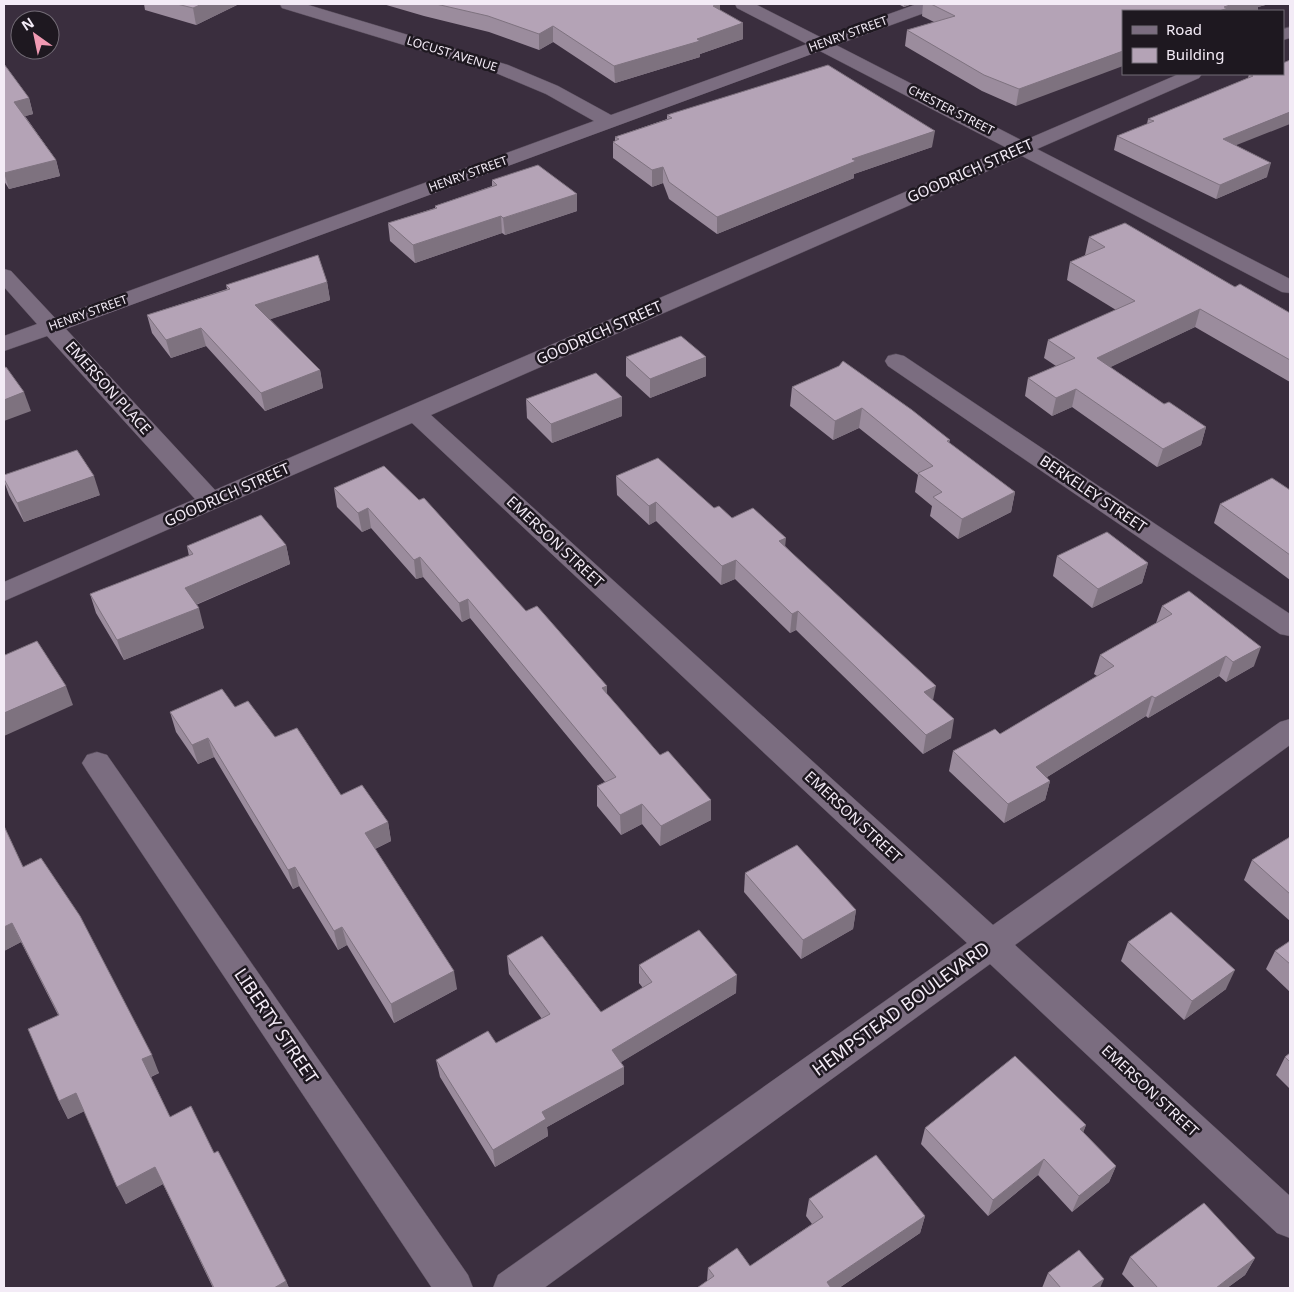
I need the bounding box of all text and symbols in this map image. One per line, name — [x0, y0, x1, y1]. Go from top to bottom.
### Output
north arrow — [10, 10, 60, 60]
legend — [1122, 10, 1284, 75]
street label: HENRY STREET — [806, 11, 890, 56]
text: N — [18, 13, 38, 35]
text: Road — [1166, 19, 1202, 39]
street label: LOCUST AVENUE — [405, 32, 499, 75]
text: Building — [1166, 44, 1224, 64]
street label: CHESTER STREET — [905, 81, 997, 139]
street label: GOODRICH STREET — [904, 133, 1036, 207]
street label: HENRY STREET — [426, 151, 510, 196]
street label: HENRY STREET — [46, 290, 130, 335]
street label: GOODRICH STREET — [533, 295, 665, 369]
street label: EMERSON PLACE — [62, 336, 156, 438]
street label: BERKELEY STREET — [1036, 450, 1151, 537]
street label: GOODRICH STREET — [161, 457, 293, 531]
street label: EMERSON STREET — [503, 491, 609, 592]
street label: EMERSON STREET — [801, 766, 907, 867]
street label: HEMPSTEAD BOULEVARD — [807, 936, 994, 1081]
street label: LIBERTY STREET — [229, 963, 324, 1088]
street label: EMERSON STREET — [1098, 1040, 1204, 1141]

